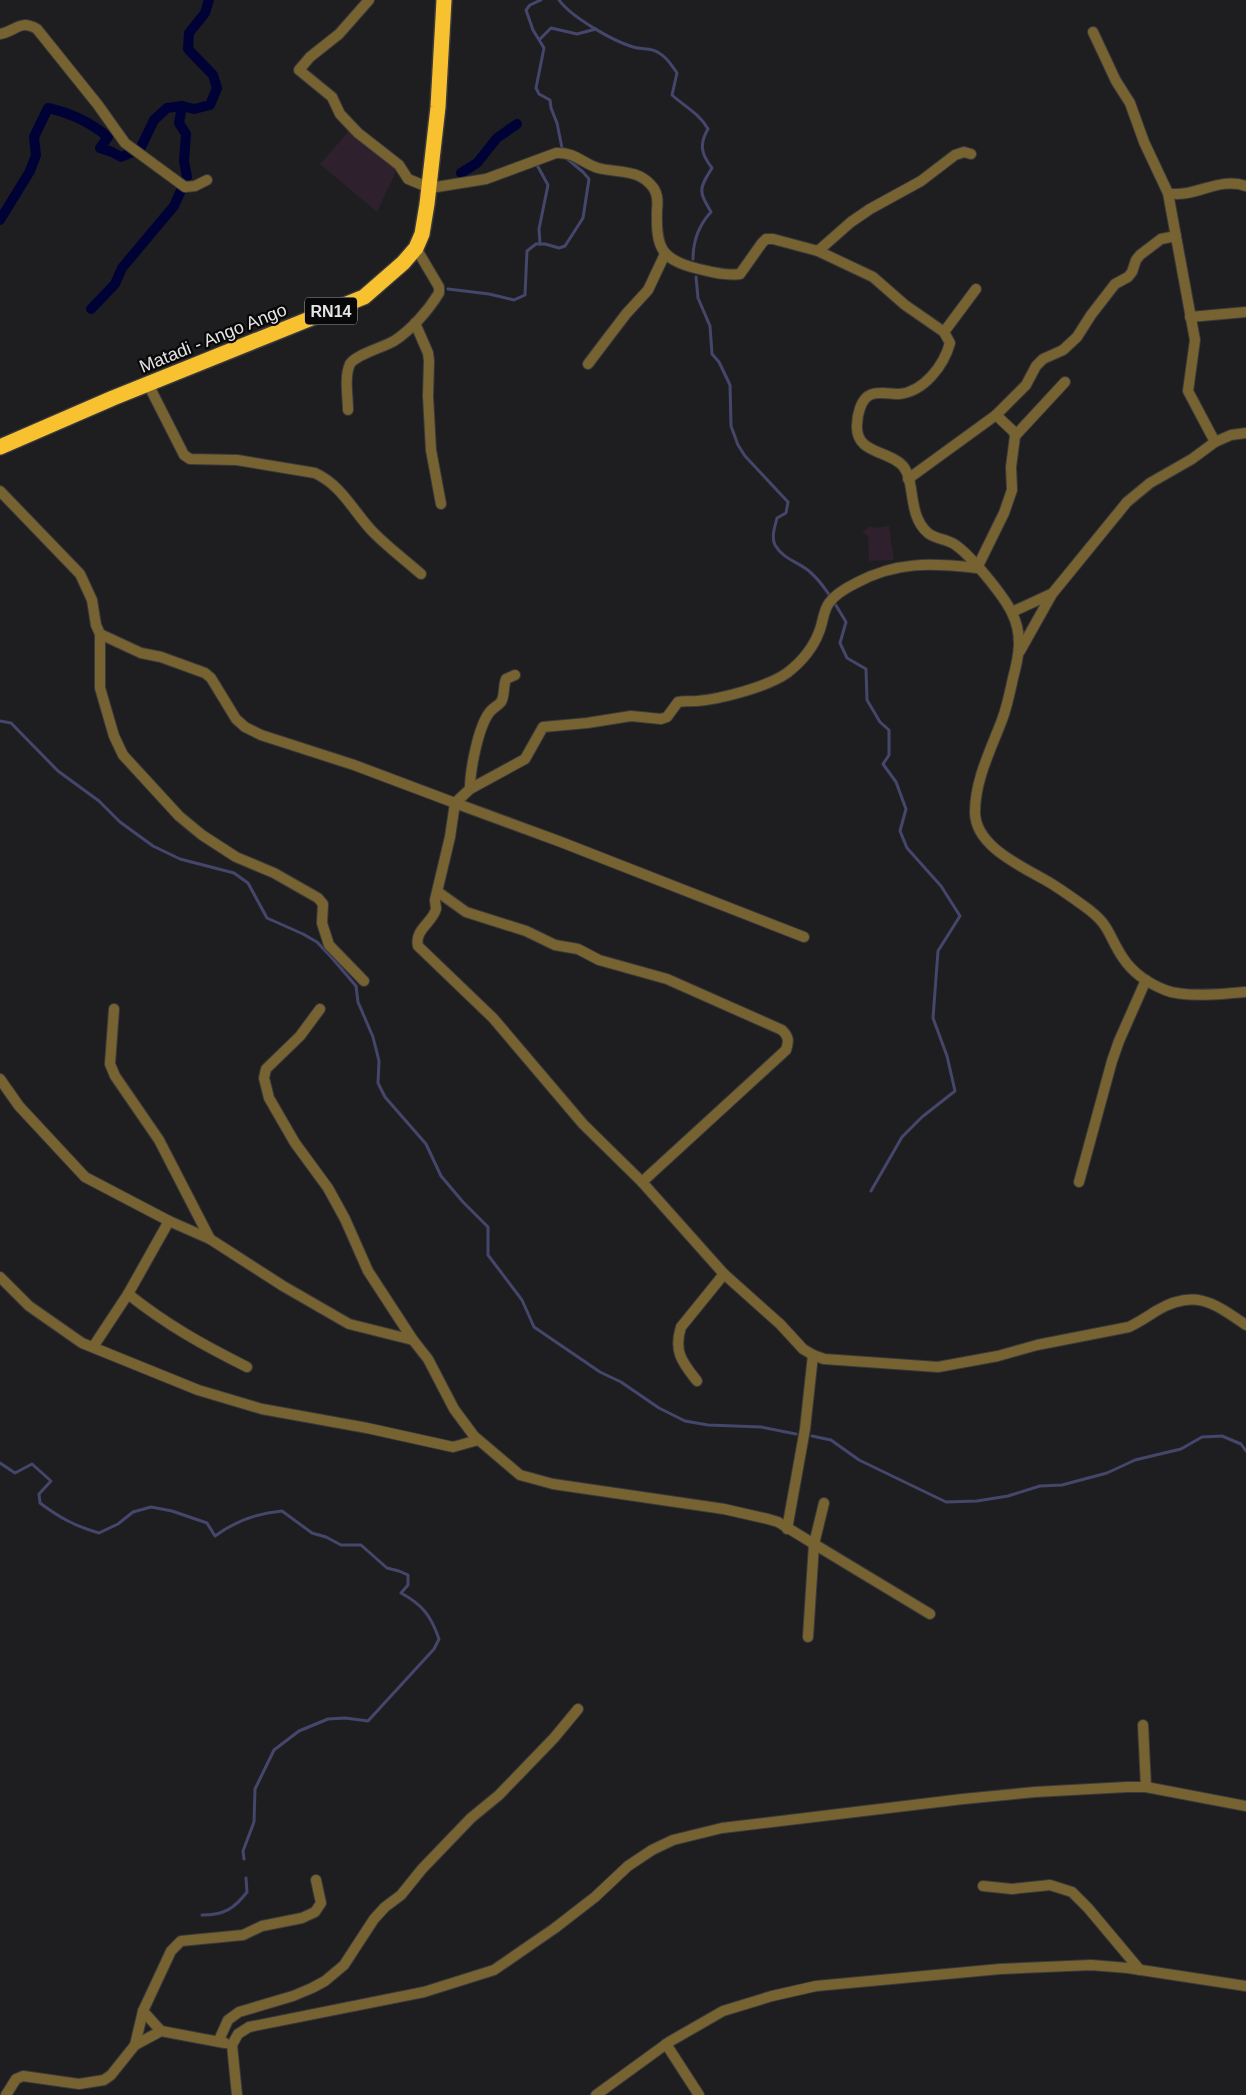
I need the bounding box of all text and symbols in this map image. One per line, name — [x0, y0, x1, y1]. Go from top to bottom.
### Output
road number: RN14 — [305, 298, 357, 324]
street label: Matadi - Ango Ango — [136, 299, 290, 377]

